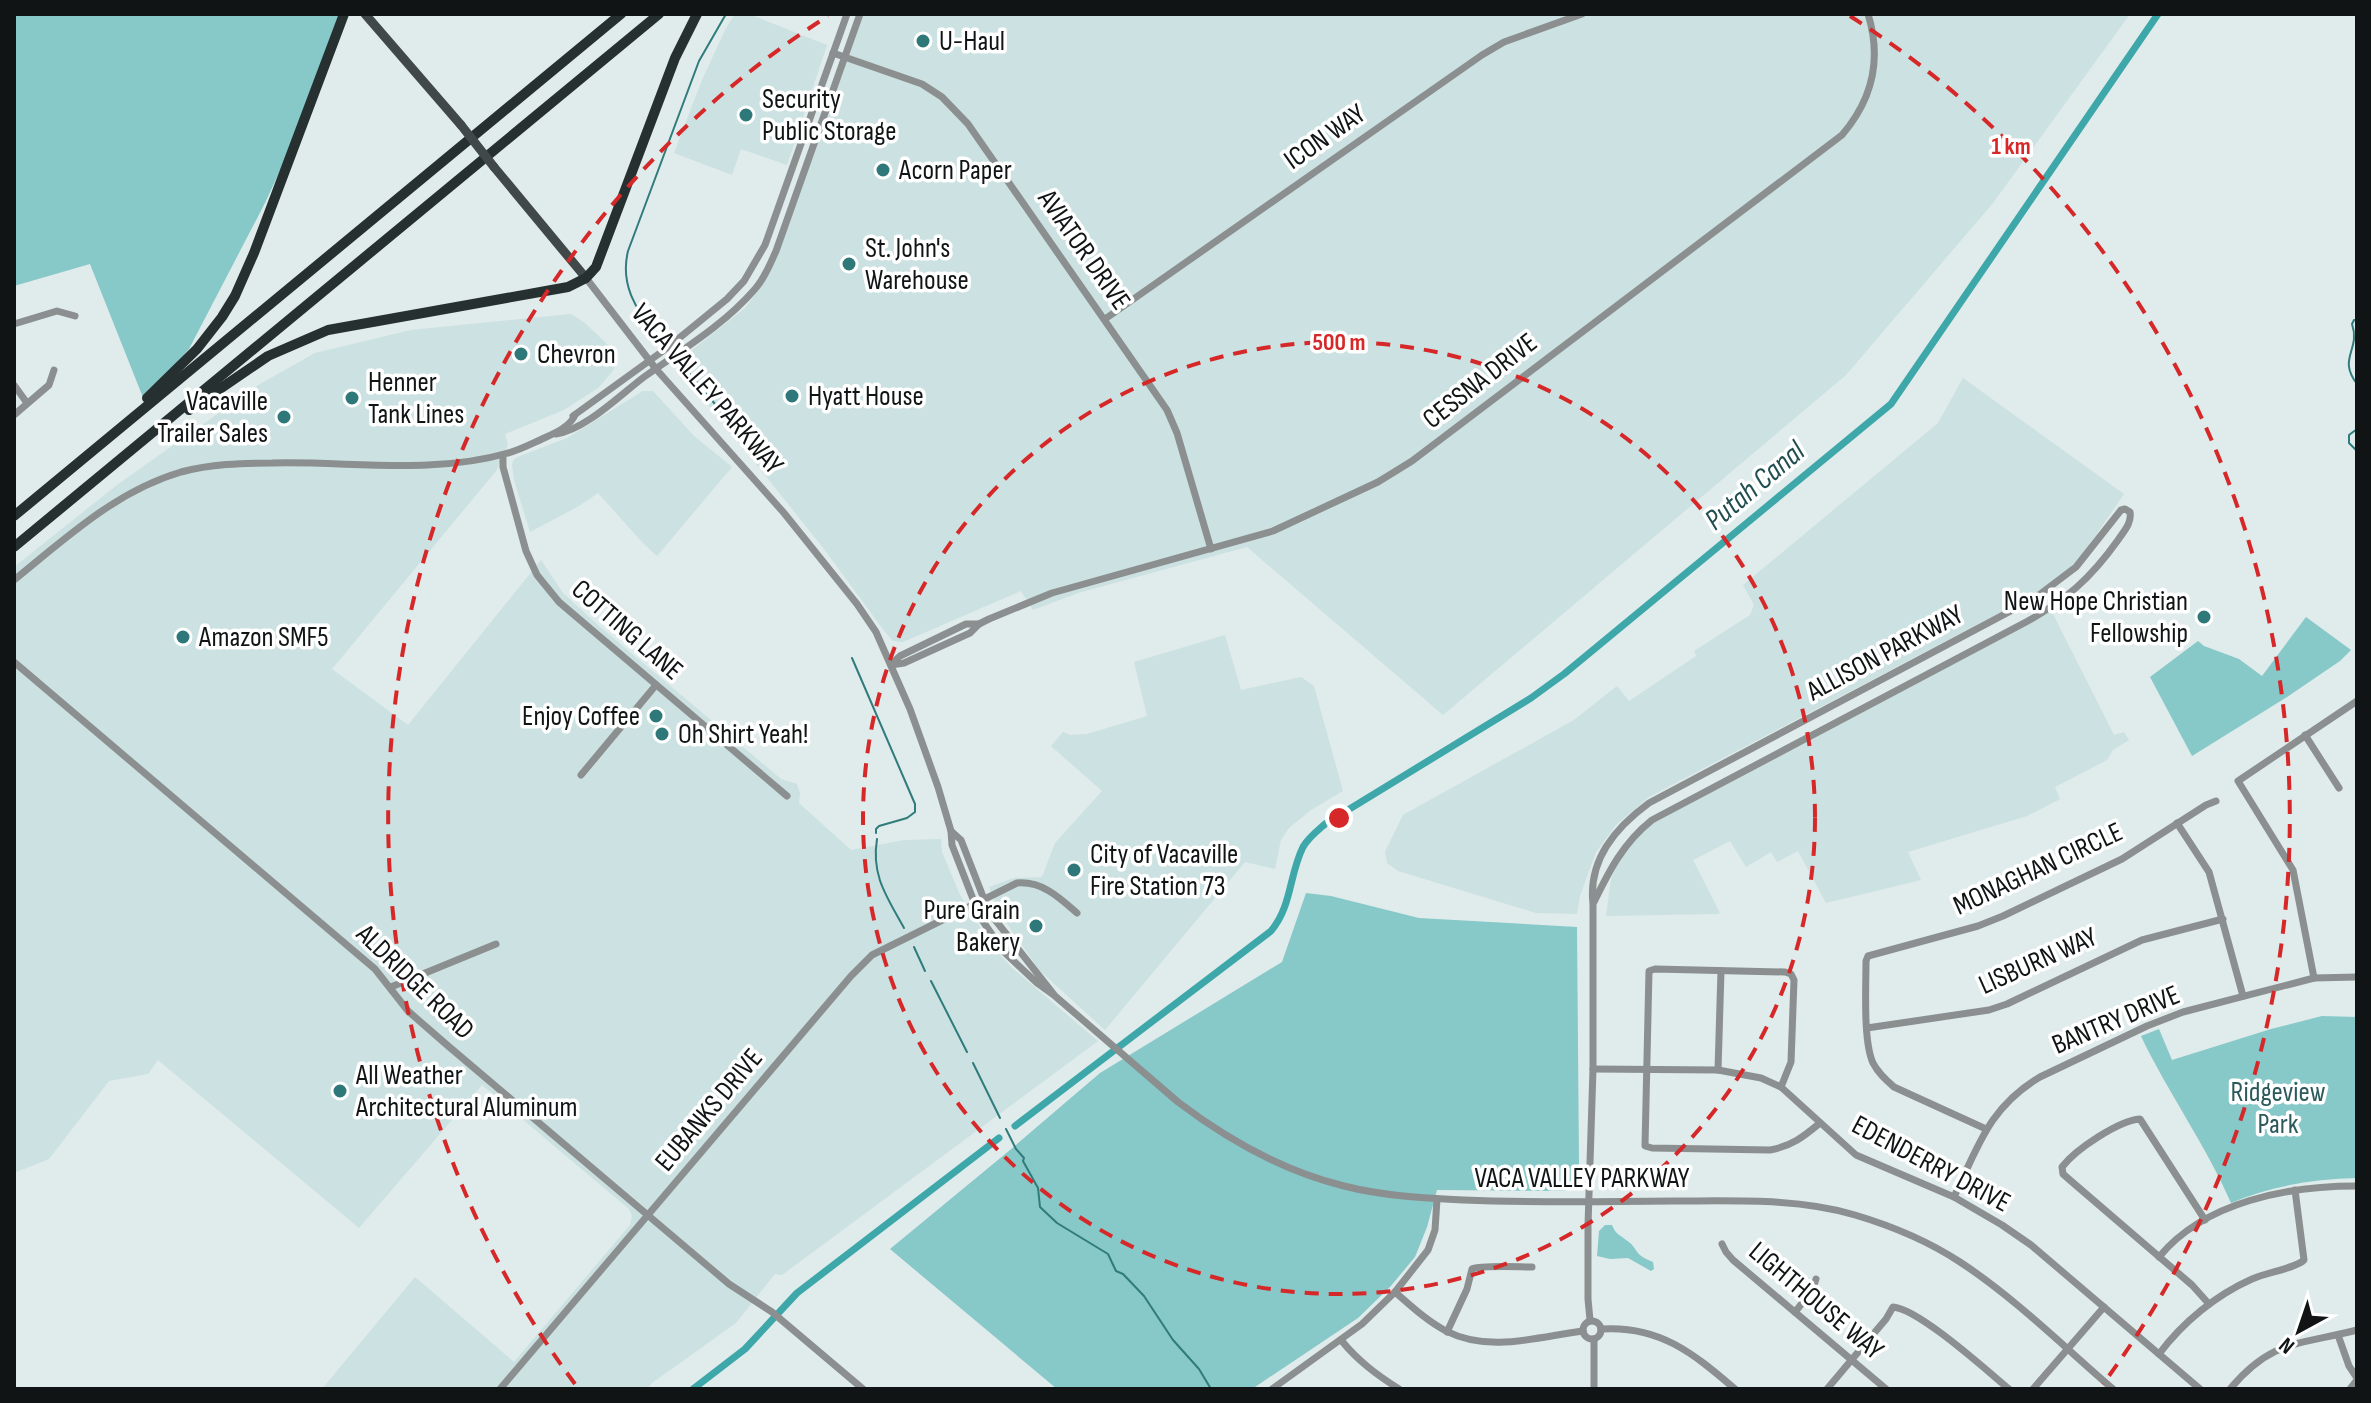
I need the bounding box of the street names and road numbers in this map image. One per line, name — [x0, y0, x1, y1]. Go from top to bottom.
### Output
street label: ICON WAY — [1278, 97, 1372, 177]
street label: AVIATOR DRIVE — [1030, 183, 1137, 316]
street label: VACA VALLEY PARKWAY — [624, 297, 790, 481]
street label: CESSNA DRIVE — [1416, 326, 1544, 436]
street label: COTTING LANE — [565, 573, 689, 687]
street label: ALLISON PARKWAY — [1800, 598, 1969, 708]
street label: MONAGHAN CIRCLE — [1948, 815, 2128, 923]
street label: ALDRIDGE ROAD — [349, 917, 481, 1046]
street label: LISBURN WAY — [1974, 920, 2103, 1002]
street label: BANTRY DRIVE — [2047, 978, 2185, 1062]
street label: EUBANKS DRIVE — [648, 1042, 770, 1178]
street label: EDENDERRY DRIVE — [1846, 1108, 2016, 1220]
street label: VACA VALLEY PARKWAY — [1475, 1162, 1690, 1195]
street label: LIGHTHOUSE WAY — [1742, 1235, 1890, 1367]

